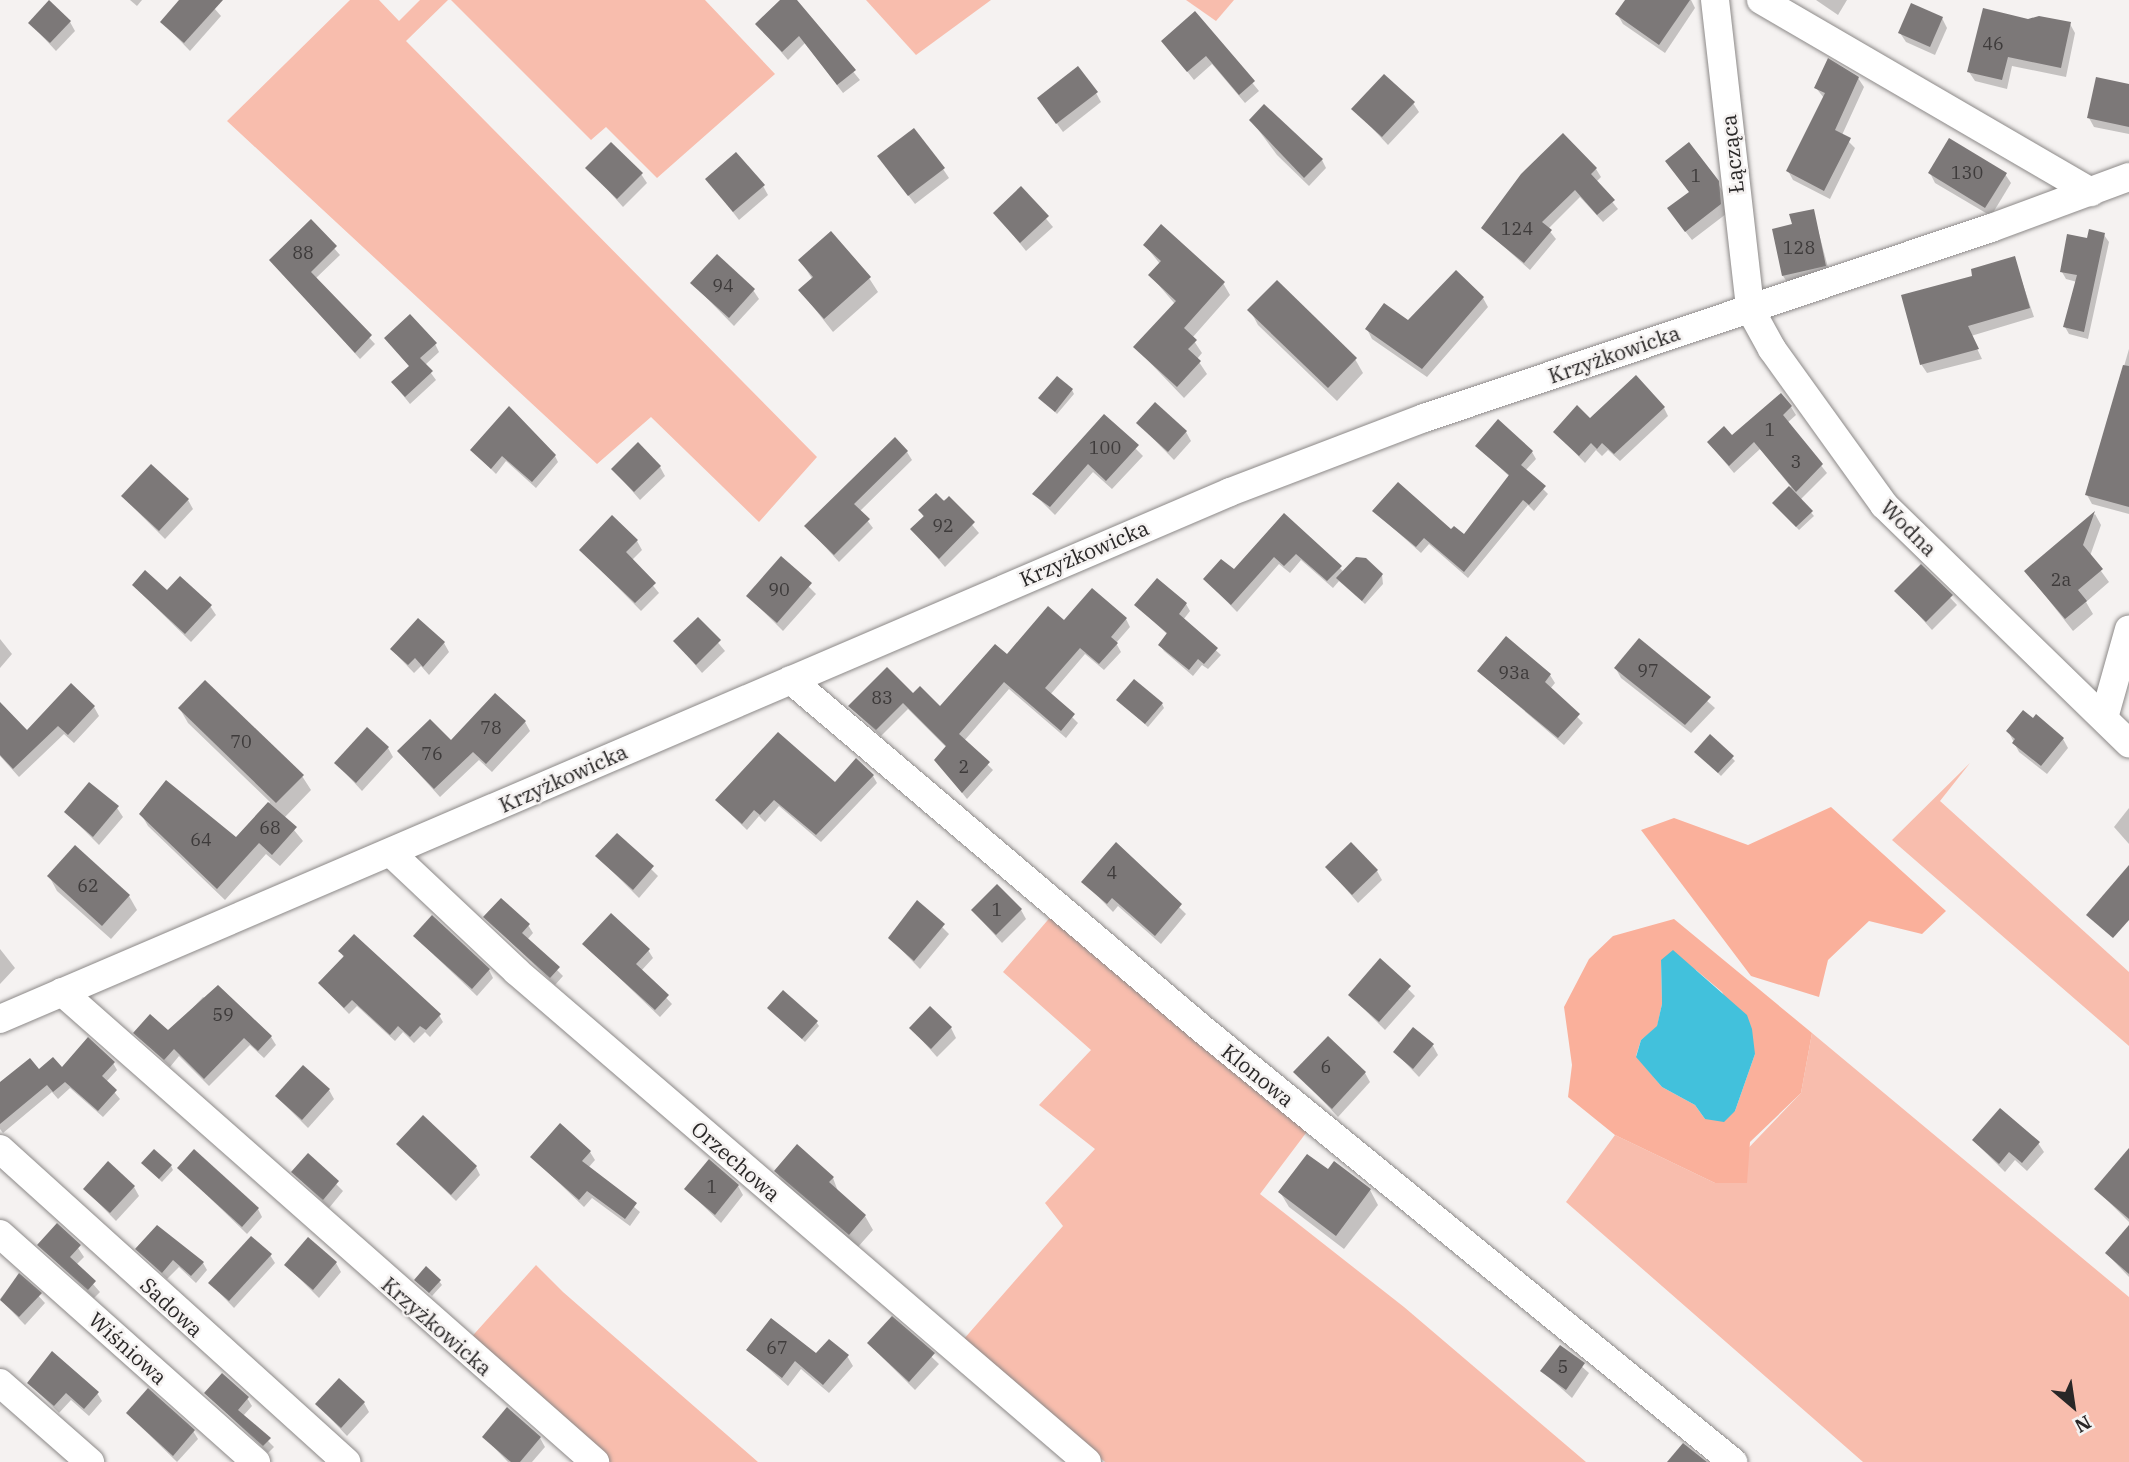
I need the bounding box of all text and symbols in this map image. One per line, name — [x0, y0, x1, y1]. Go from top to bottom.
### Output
house number: 46 — [1982, 33, 2004, 55]
street label: Łącząca — [1715, 113, 1749, 195]
house number: 130 — [1951, 162, 1983, 184]
house number: 1 — [1691, 165, 1701, 187]
house number: 124 — [1501, 218, 1533, 240]
house number: 128 — [1783, 237, 1815, 259]
house number: 88 — [292, 242, 314, 264]
house number: 94 — [712, 275, 734, 297]
street label: Krzyżkowicka — [1545, 320, 1683, 388]
house number: 1 — [1765, 419, 1775, 441]
house number: 100 — [1089, 437, 1121, 459]
house number: 3 — [1791, 451, 1801, 473]
street label: Wodna — [1876, 495, 1942, 561]
house number: 92 — [932, 515, 954, 537]
street label: Krzyżkowicka — [1016, 515, 1152, 591]
house number: 2a — [2051, 569, 2071, 591]
house number: 90 — [768, 579, 790, 601]
house number: 97 — [1637, 660, 1659, 682]
house number: 93a — [1498, 662, 1530, 684]
house number: 83 — [871, 687, 893, 709]
house number: 78 — [480, 717, 502, 739]
house number: 70 — [230, 731, 252, 753]
street label: Krzyżkowicka — [495, 738, 631, 818]
house number: 76 — [421, 743, 443, 765]
house number: 2 — [959, 756, 969, 778]
house number: 68 — [259, 817, 281, 839]
house number: 64 — [190, 829, 212, 851]
house number: 4 — [1107, 862, 1117, 884]
house number: 62 — [77, 875, 99, 897]
house number: 1 — [992, 899, 1002, 921]
house number: 59 — [212, 1004, 234, 1026]
street label: Klonowa — [1217, 1038, 1299, 1112]
house number: 6 — [1321, 1056, 1331, 1078]
street label: Orzechowa — [686, 1116, 786, 1206]
house number: 1 — [707, 1176, 717, 1198]
street label: Krzyżkowicka — [377, 1271, 497, 1381]
street label: Sadowa — [136, 1272, 208, 1342]
street label: Wiśniowa — [84, 1306, 172, 1390]
house number: 67 — [766, 1337, 788, 1359]
house number: 5 — [1558, 1356, 1568, 1378]
north arrow — [2038, 1371, 2108, 1441]
text: N — [2071, 1410, 2096, 1439]

